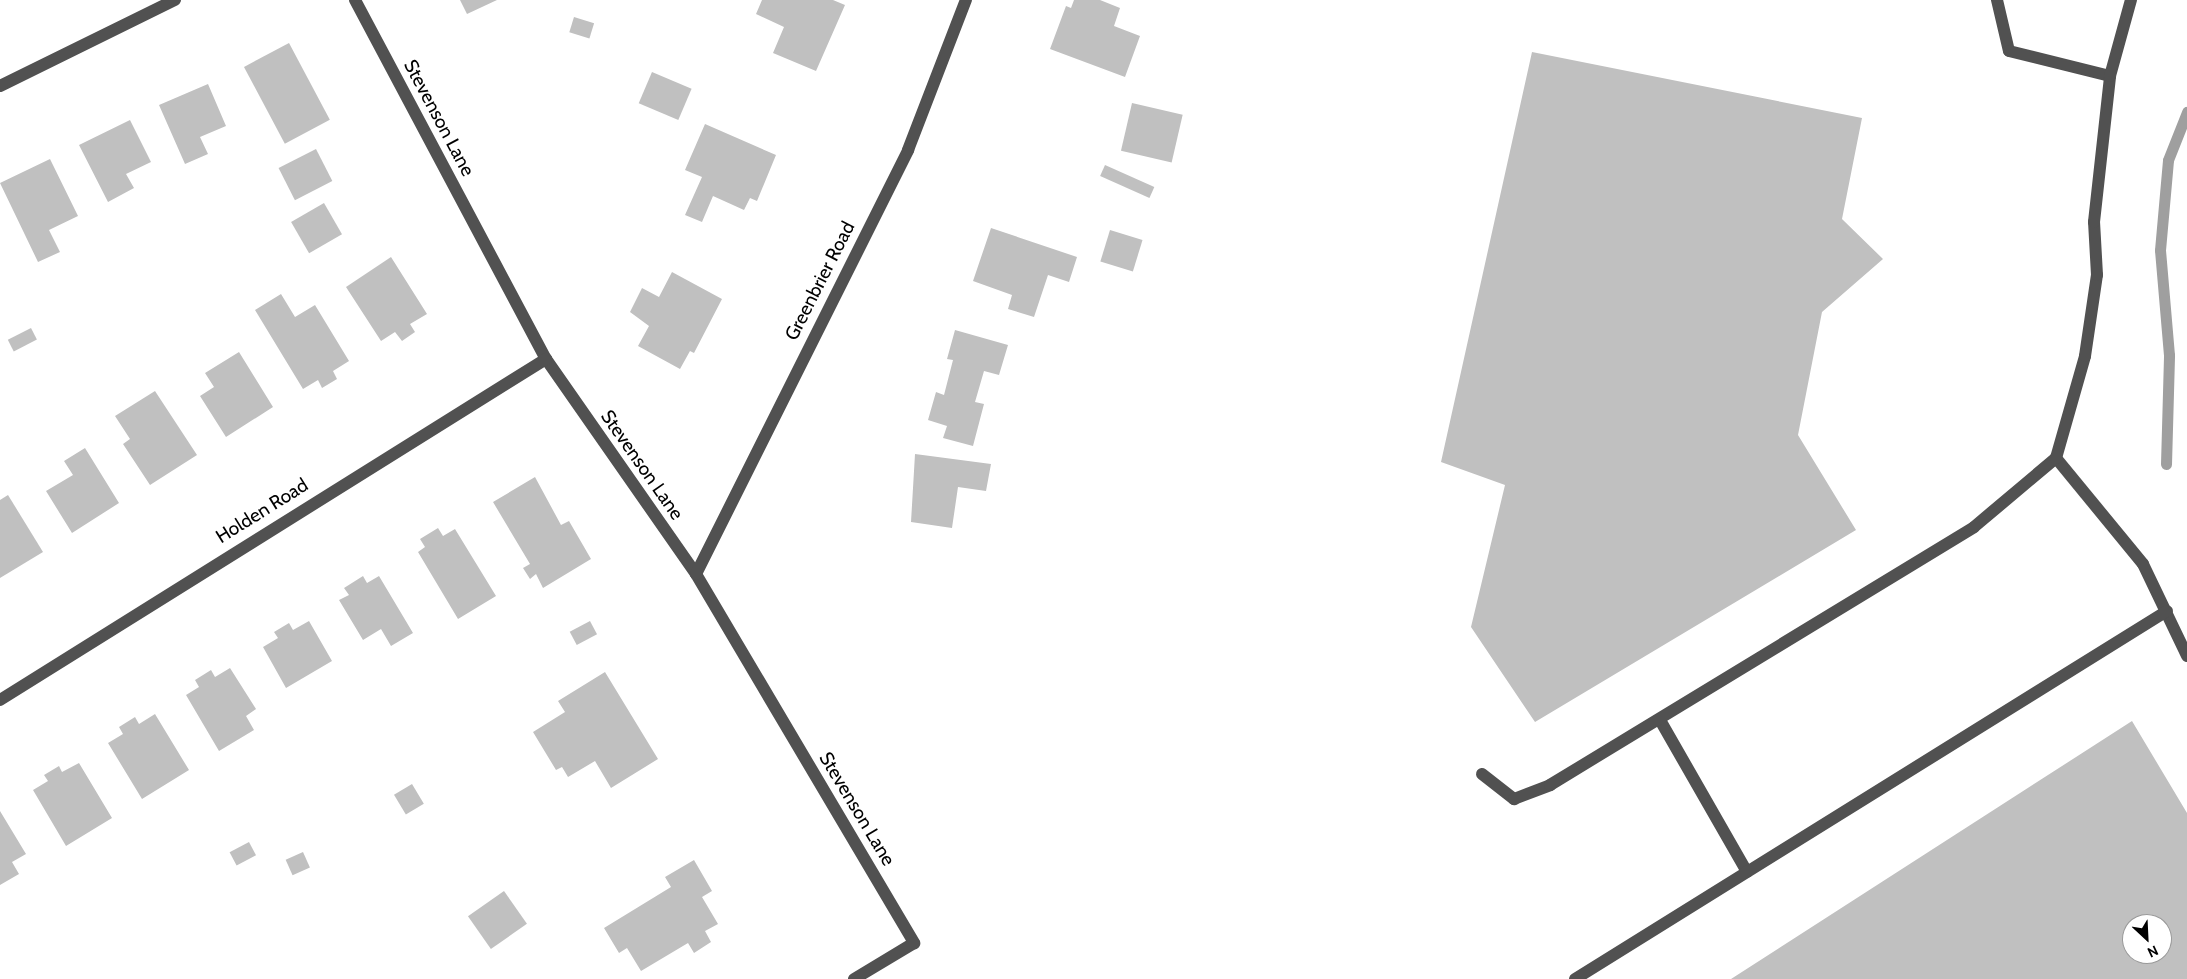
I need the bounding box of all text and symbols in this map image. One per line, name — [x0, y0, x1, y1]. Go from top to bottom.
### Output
street label: Stevenson Lane — [399, 56, 479, 180]
street label: Greenbrier Road — [780, 218, 860, 344]
street label: Stevenson Lane — [596, 406, 688, 524]
street label: Holden Road — [212, 474, 312, 548]
street label: Stevenson Lane — [814, 748, 900, 870]
north arrow — [2122, 914, 2172, 964]
text: N — [2145, 941, 2161, 962]

